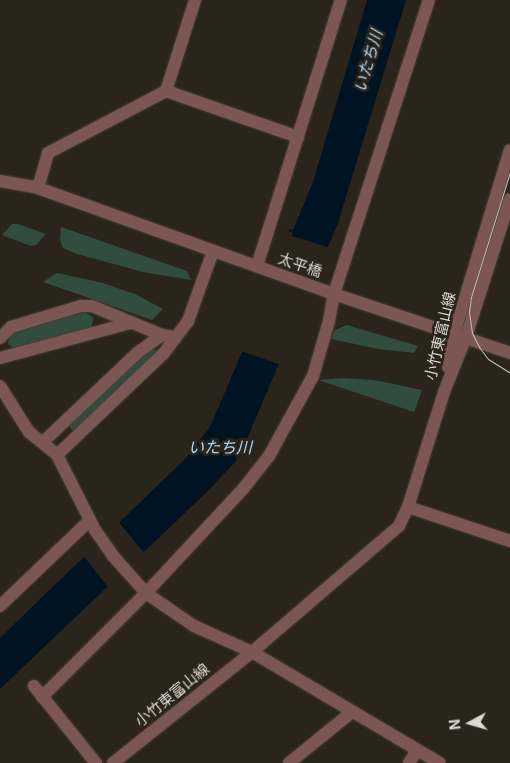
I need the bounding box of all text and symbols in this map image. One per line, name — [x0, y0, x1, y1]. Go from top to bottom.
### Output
water label: いたち川 — [350, 28, 386, 94]
street label: 太平橋 — [276, 249, 324, 281]
street label: 小竹東富山線 — [421, 290, 459, 382]
water label: いたち川 — [188, 437, 252, 457]
street label: 小竹東富山線 — [131, 660, 213, 730]
north arrow — [445, 698, 495, 748]
text: N — [446, 718, 464, 731]

